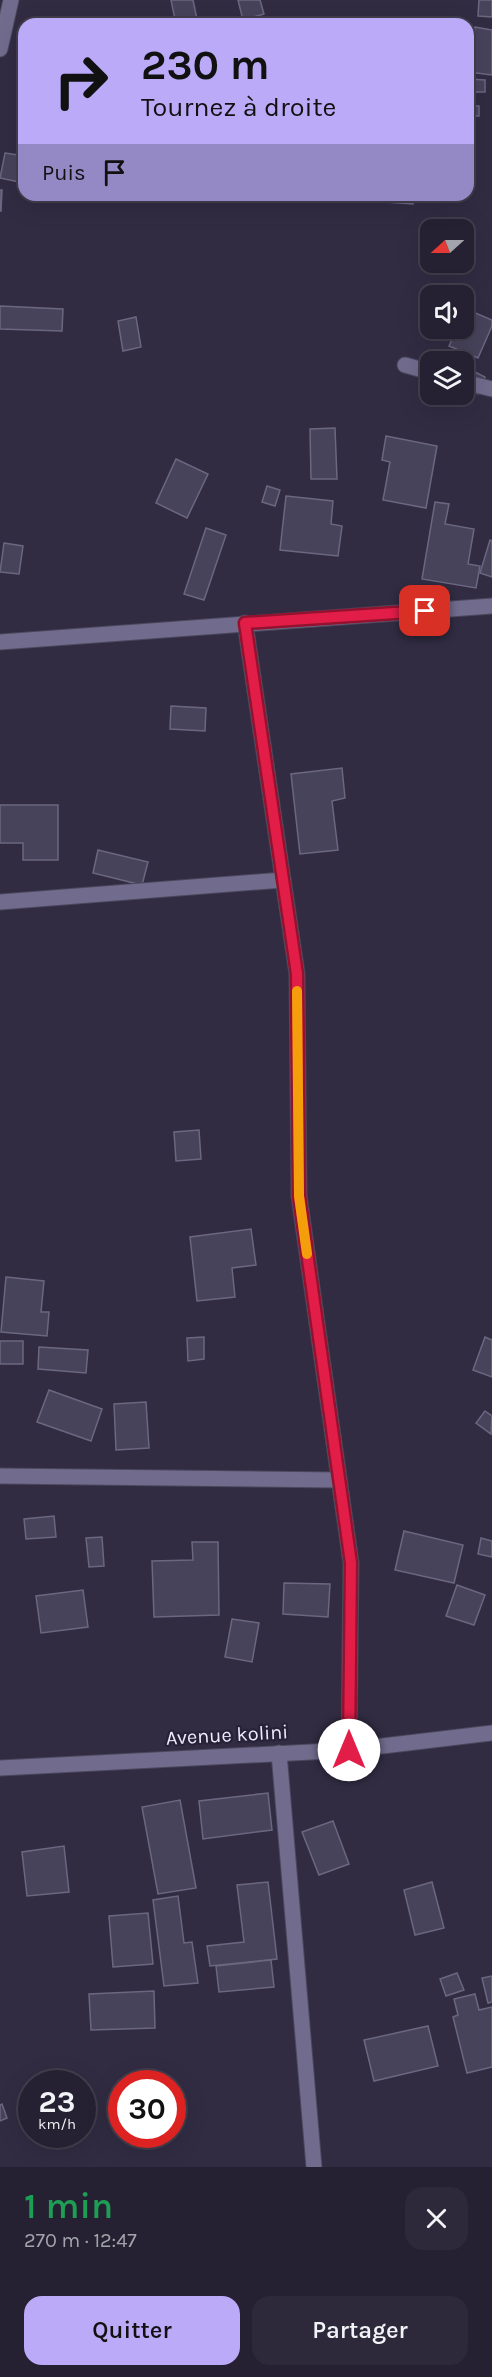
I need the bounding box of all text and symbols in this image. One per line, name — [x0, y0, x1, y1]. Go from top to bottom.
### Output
text: 230 m — [141, 40, 270, 90]
icon: right — [42, 42, 120, 120]
text: Tournez à droite — [141, 91, 336, 123]
icon: arrive — [98, 156, 131, 189]
text: Puis — [42, 160, 86, 186]
north arrow — [420, 219, 474, 273]
map controls — [420, 219, 474, 405]
button: sound — [420, 285, 474, 339]
button: layers — [420, 351, 474, 405]
pin — [399, 585, 450, 636]
icon: arrive — [408, 594, 441, 627]
position arrow — [317, 1718, 381, 1782]
street label: Avenue kolini — [165, 1720, 289, 1750]
speed limit sign: 30 — [108, 2070, 186, 2148]
text: 23 — [39, 2084, 75, 2120]
text: km/h — [38, 2115, 76, 2133]
text: 1 min — [24, 2185, 113, 2227]
button: close — [405, 2187, 468, 2250]
text: 270 m · 12:47 — [24, 2229, 137, 2252]
button: Quitter — [24, 2296, 240, 2365]
button: Partager — [252, 2296, 468, 2365]

